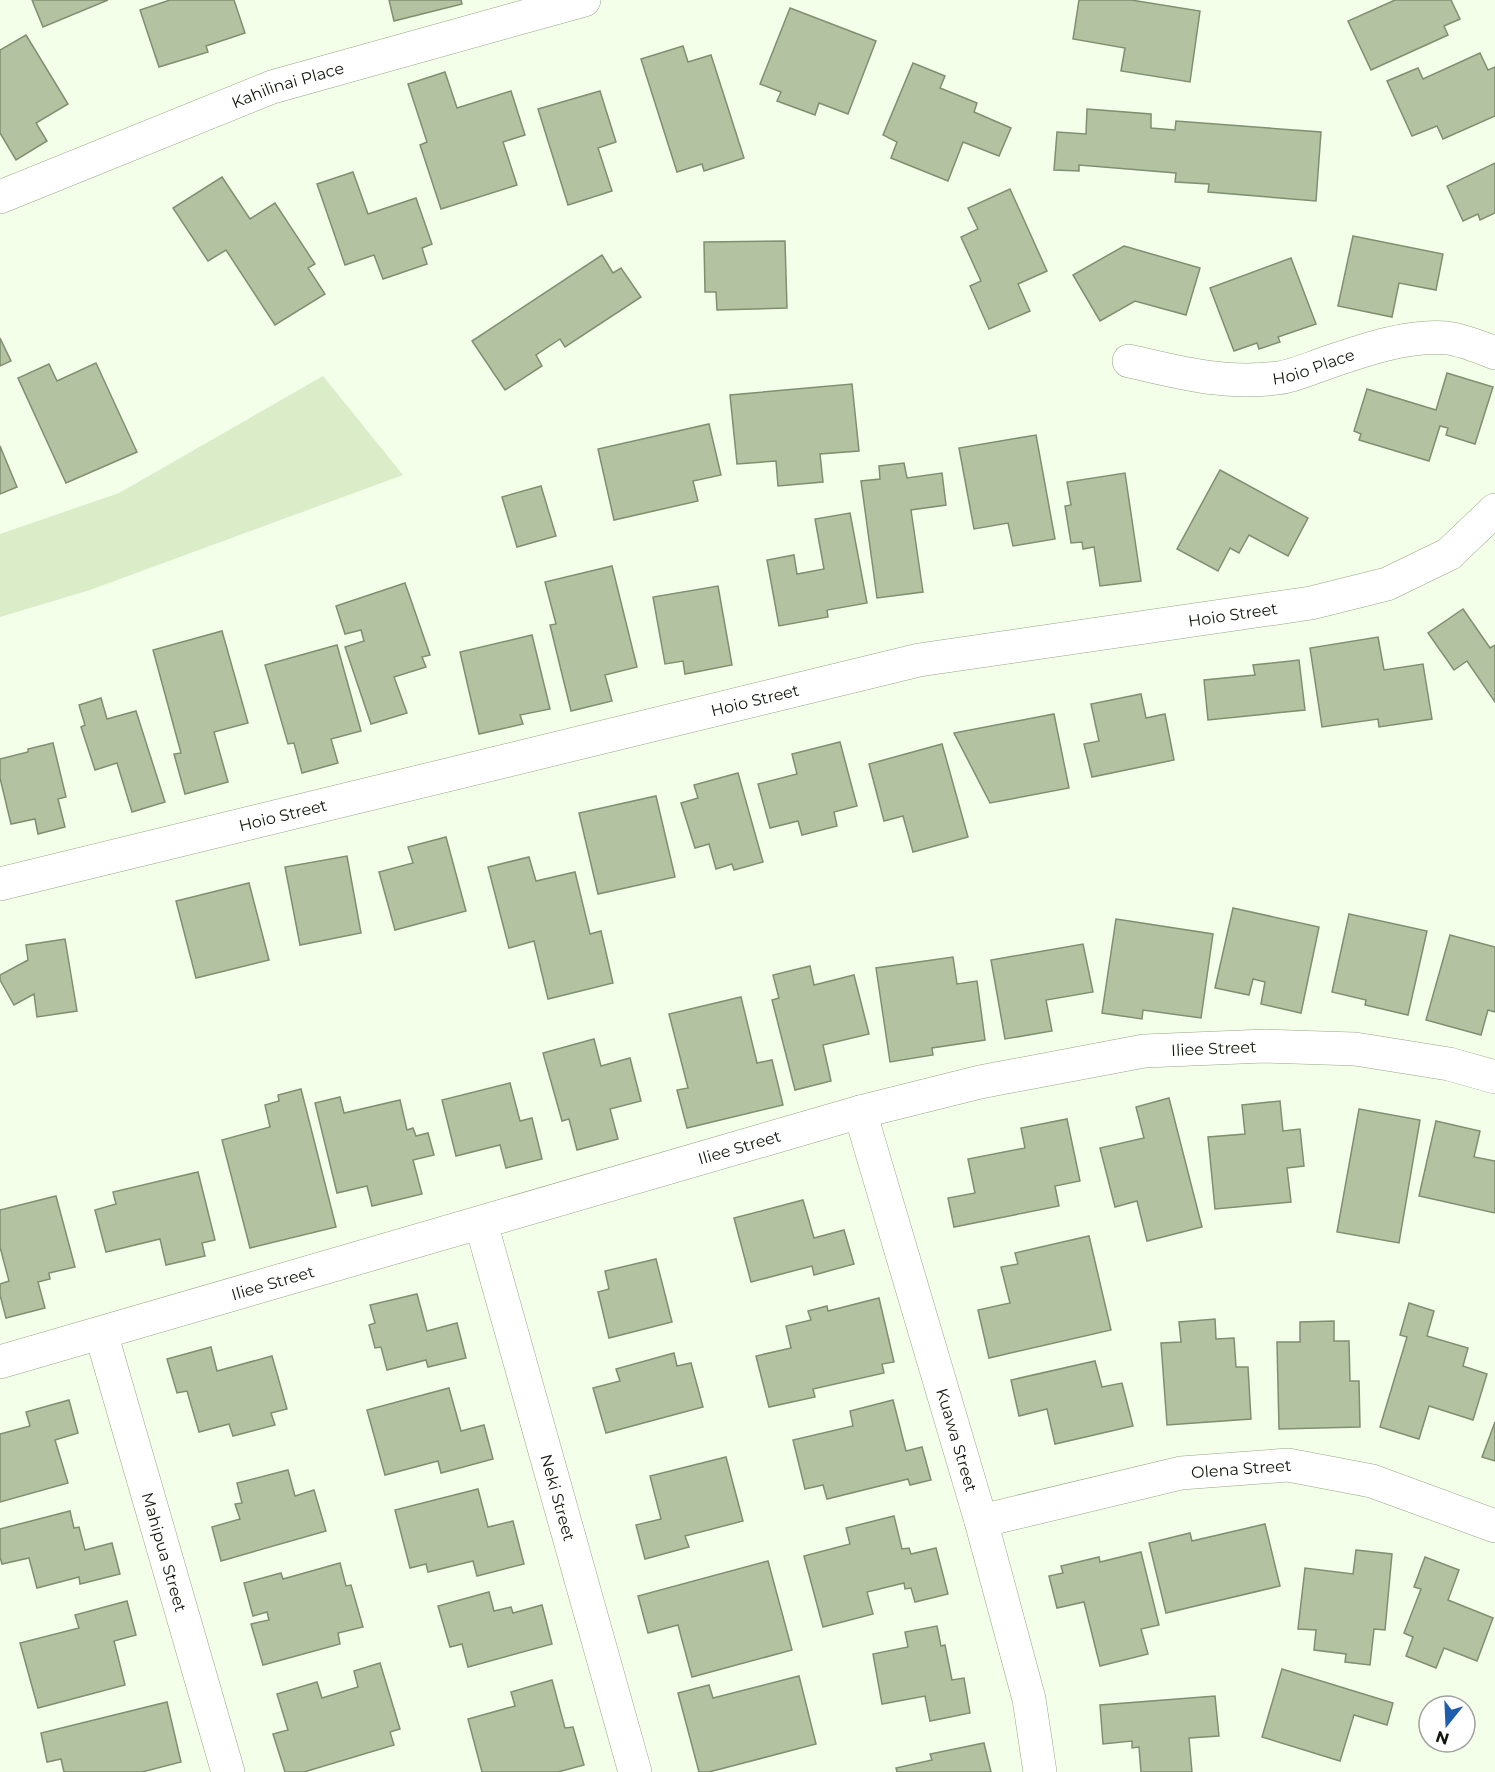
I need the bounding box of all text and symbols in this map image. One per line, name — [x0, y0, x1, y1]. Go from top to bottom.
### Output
street label: Kahilinai Place — [229, 58, 346, 112]
street label: Hoio Place — [1271, 345, 1357, 389]
street label: Hoio Street — [1187, 599, 1279, 631]
street label: Hoio Street — [709, 680, 801, 720]
street label: Hoio Street — [237, 796, 329, 835]
street label: Iliee Street — [1171, 1037, 1257, 1060]
street label: Iliee Street — [696, 1126, 784, 1169]
street label: Iliee Street — [229, 1262, 317, 1304]
street label: Kuawa Street — [932, 1386, 981, 1495]
street label: Neki Street — [536, 1452, 579, 1544]
street label: Olena Street — [1190, 1456, 1292, 1482]
street label: Mahipua Street — [138, 1490, 190, 1615]
north arrow — [1417, 1694, 1477, 1754]
text: N — [1433, 1727, 1452, 1749]

